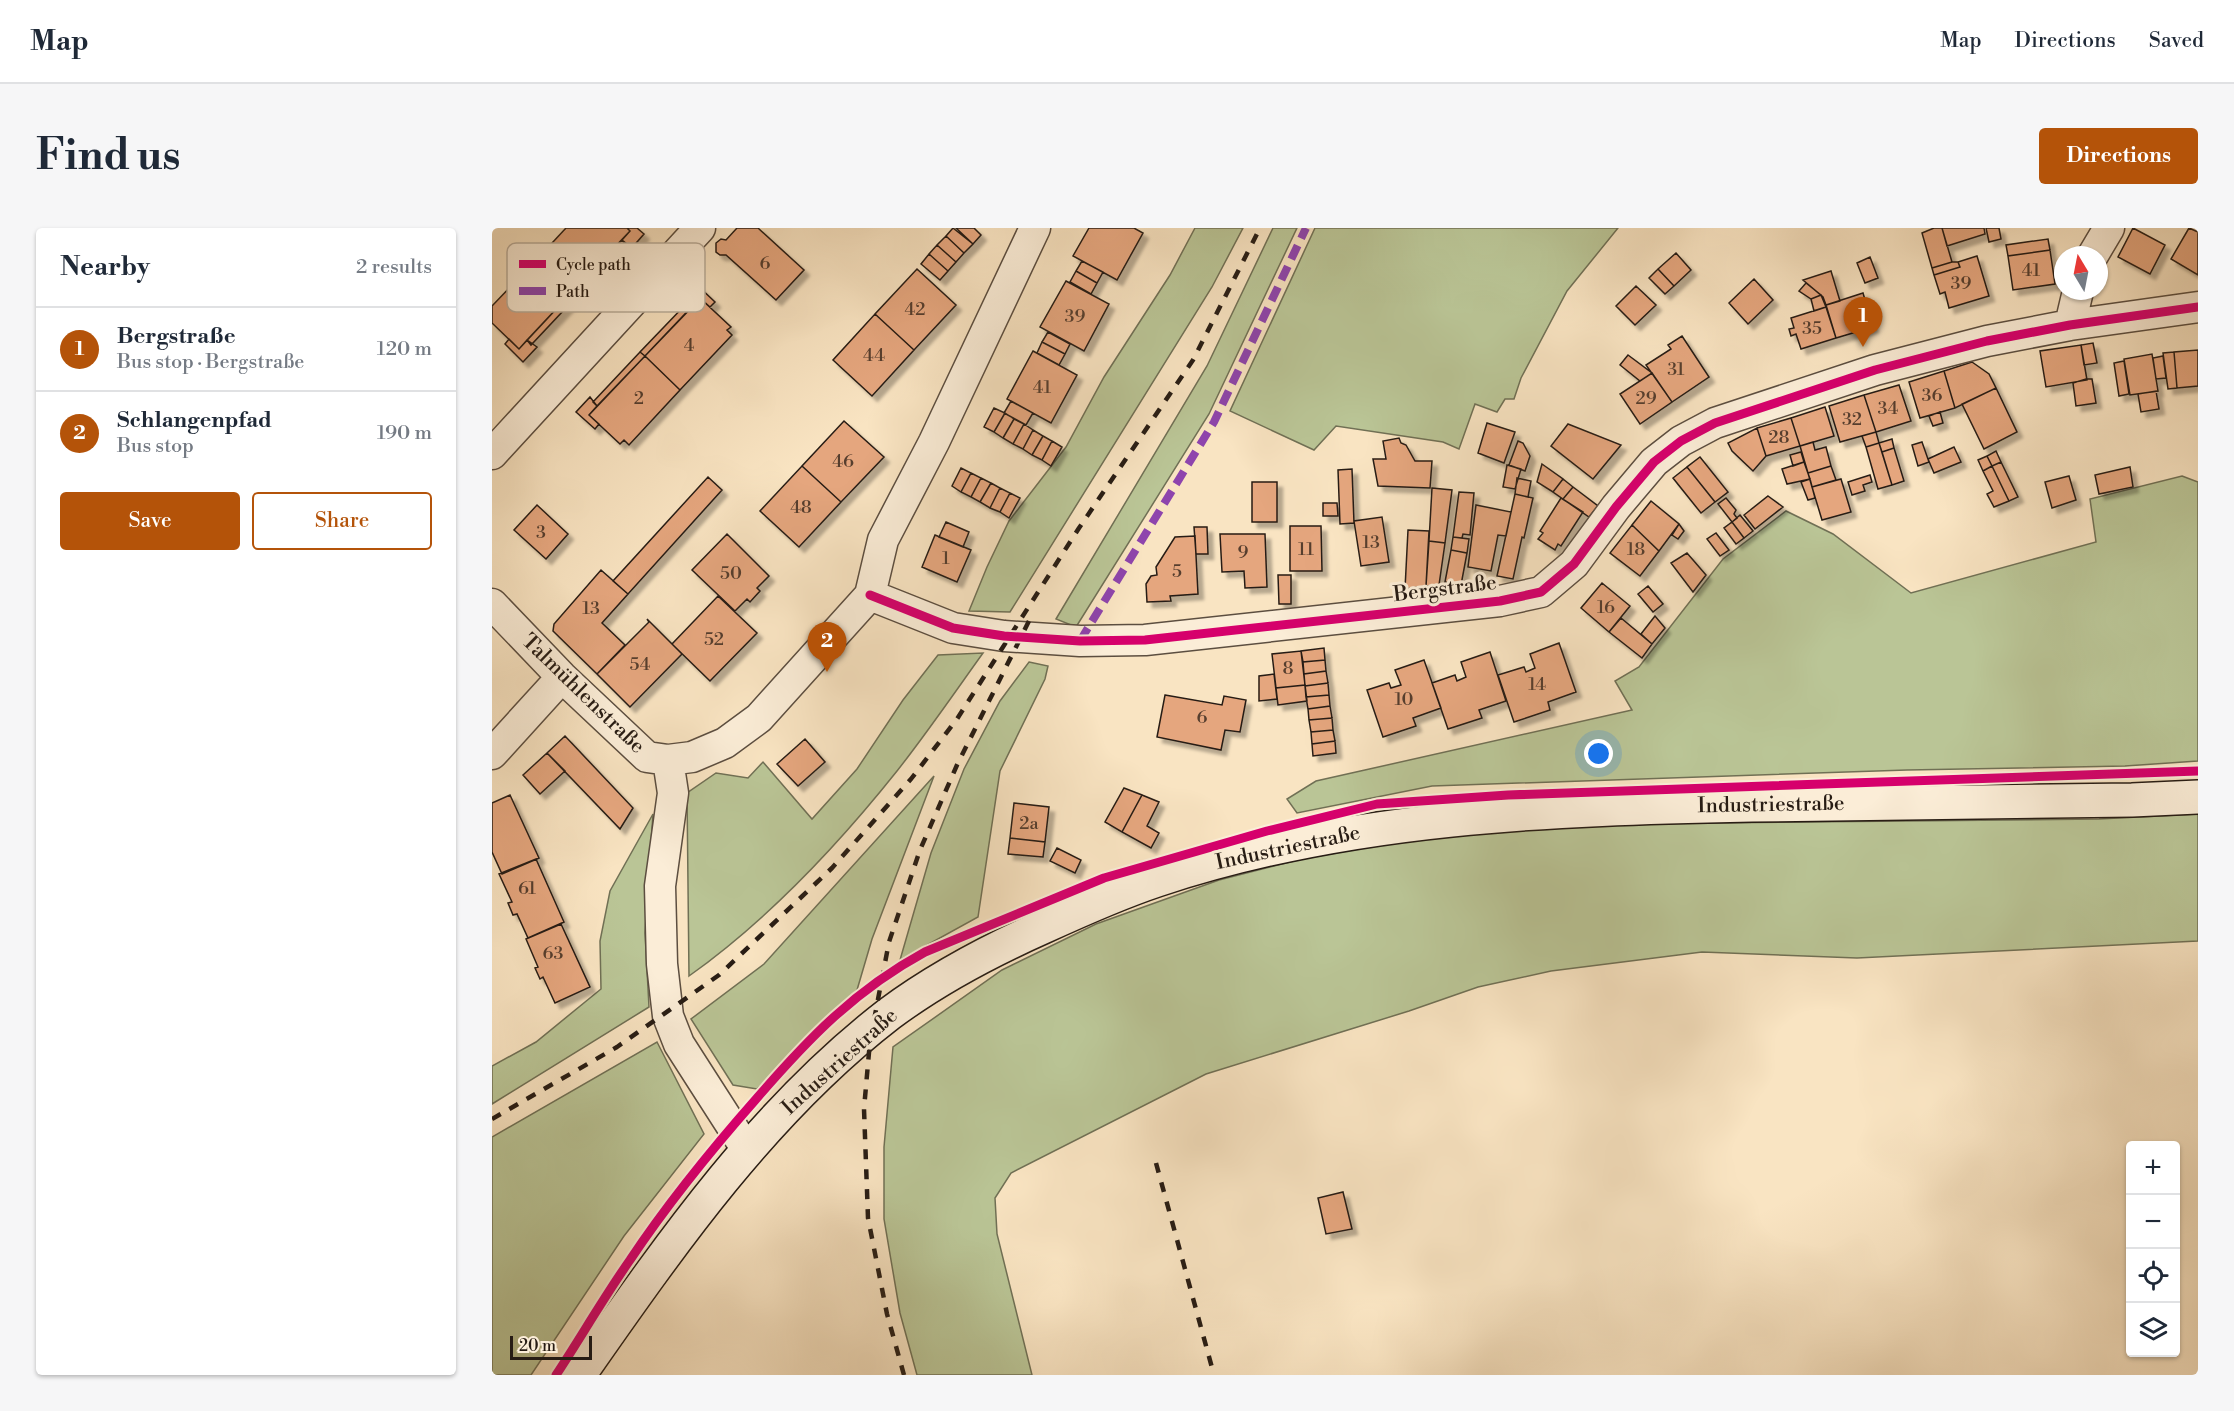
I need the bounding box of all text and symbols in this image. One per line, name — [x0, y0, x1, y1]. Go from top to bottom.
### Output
text: Map — [30, 24, 89, 59]
text: Map — [1940, 28, 1982, 54]
text: Directions — [2015, 28, 2116, 54]
text: Saved — [2149, 28, 2204, 54]
button: Directions — [2039, 128, 2198, 184]
text: Find us — [36, 130, 180, 183]
legend — [507, 243, 705, 312]
north arrow — [2054, 246, 2108, 300]
text: Nearby — [60, 251, 150, 283]
house number: 6 — [760, 252, 771, 275]
text: 2 results — [356, 255, 432, 280]
text: Cycle path — [556, 255, 631, 275]
house number: 41 — [2022, 259, 2040, 282]
house number: 39 — [1951, 272, 1972, 295]
text: Path — [556, 282, 590, 302]
house number: 42 — [905, 298, 925, 321]
pin: 1 — [1844, 298, 1882, 347]
house number: 39 — [1065, 305, 1086, 328]
house number: 35 — [1802, 317, 1822, 340]
text: Bergstraße — [117, 323, 236, 350]
house number: 4 — [684, 334, 695, 357]
text: 1 — [75, 337, 84, 362]
text: 120 m — [377, 337, 432, 362]
house number: 44 — [863, 344, 885, 367]
text: Bus stop · Bergstraße — [117, 350, 304, 375]
house number: 31 — [1667, 358, 1685, 381]
house number: 41 — [1033, 376, 1051, 399]
house number: 36 — [1922, 384, 1943, 407]
house number: 2 — [634, 387, 644, 410]
house number: 29 — [1635, 387, 1657, 410]
house number: 34 — [1878, 397, 1899, 420]
text: Schlangenpfad — [117, 407, 272, 434]
house number: 32 — [1842, 408, 1862, 431]
text: 2 — [73, 421, 86, 446]
text: 190 m — [377, 421, 432, 446]
house number: 28 — [1768, 426, 1790, 449]
text: Bus stop — [117, 434, 194, 459]
house number: 46 — [832, 450, 854, 473]
button: Save — [60, 492, 240, 550]
button: Share — [252, 492, 432, 550]
house number: 48 — [790, 496, 812, 519]
house number: 3 — [536, 521, 546, 544]
house number: 13 — [1362, 531, 1380, 554]
house number: 11 — [1298, 538, 1314, 561]
house number: 18 — [1627, 538, 1645, 561]
house number: 9 — [1238, 541, 1249, 564]
house number: 1 — [942, 547, 950, 570]
house number: 5 — [1172, 560, 1182, 583]
house number: 50 — [720, 562, 742, 585]
street label: Bergstraße — [1391, 570, 1498, 608]
house number: 16 — [1597, 596, 1615, 619]
house number: 13 — [582, 597, 600, 620]
pin: 2 — [808, 622, 846, 672]
house number: 52 — [704, 628, 724, 651]
street label: Talmühlenstraße — [516, 629, 650, 759]
house number: 54 — [630, 653, 651, 676]
house number: 8 — [1282, 657, 1294, 680]
house number: 14 — [1528, 673, 1546, 696]
house number: 10 — [1394, 688, 1414, 711]
house number: 6 — [1197, 706, 1208, 729]
your location — [1584, 739, 1613, 768]
street label: Industriestraße — [1697, 791, 1845, 819]
house number: 2a — [1019, 812, 1040, 835]
street label: Industriestraße — [1213, 820, 1363, 876]
house number: 61 — [518, 877, 536, 900]
house number: 63 — [543, 942, 563, 965]
street label: Industriestraße — [777, 1003, 903, 1121]
map controls — [2126, 1141, 2180, 1357]
button: + — [2126, 1141, 2180, 1195]
button: − — [2126, 1195, 2180, 1249]
button: locate — [2126, 1249, 2180, 1303]
button: layers — [2126, 1303, 2180, 1357]
scale bar — [510, 1333, 592, 1360]
text: 20 m — [519, 1336, 556, 1356]

